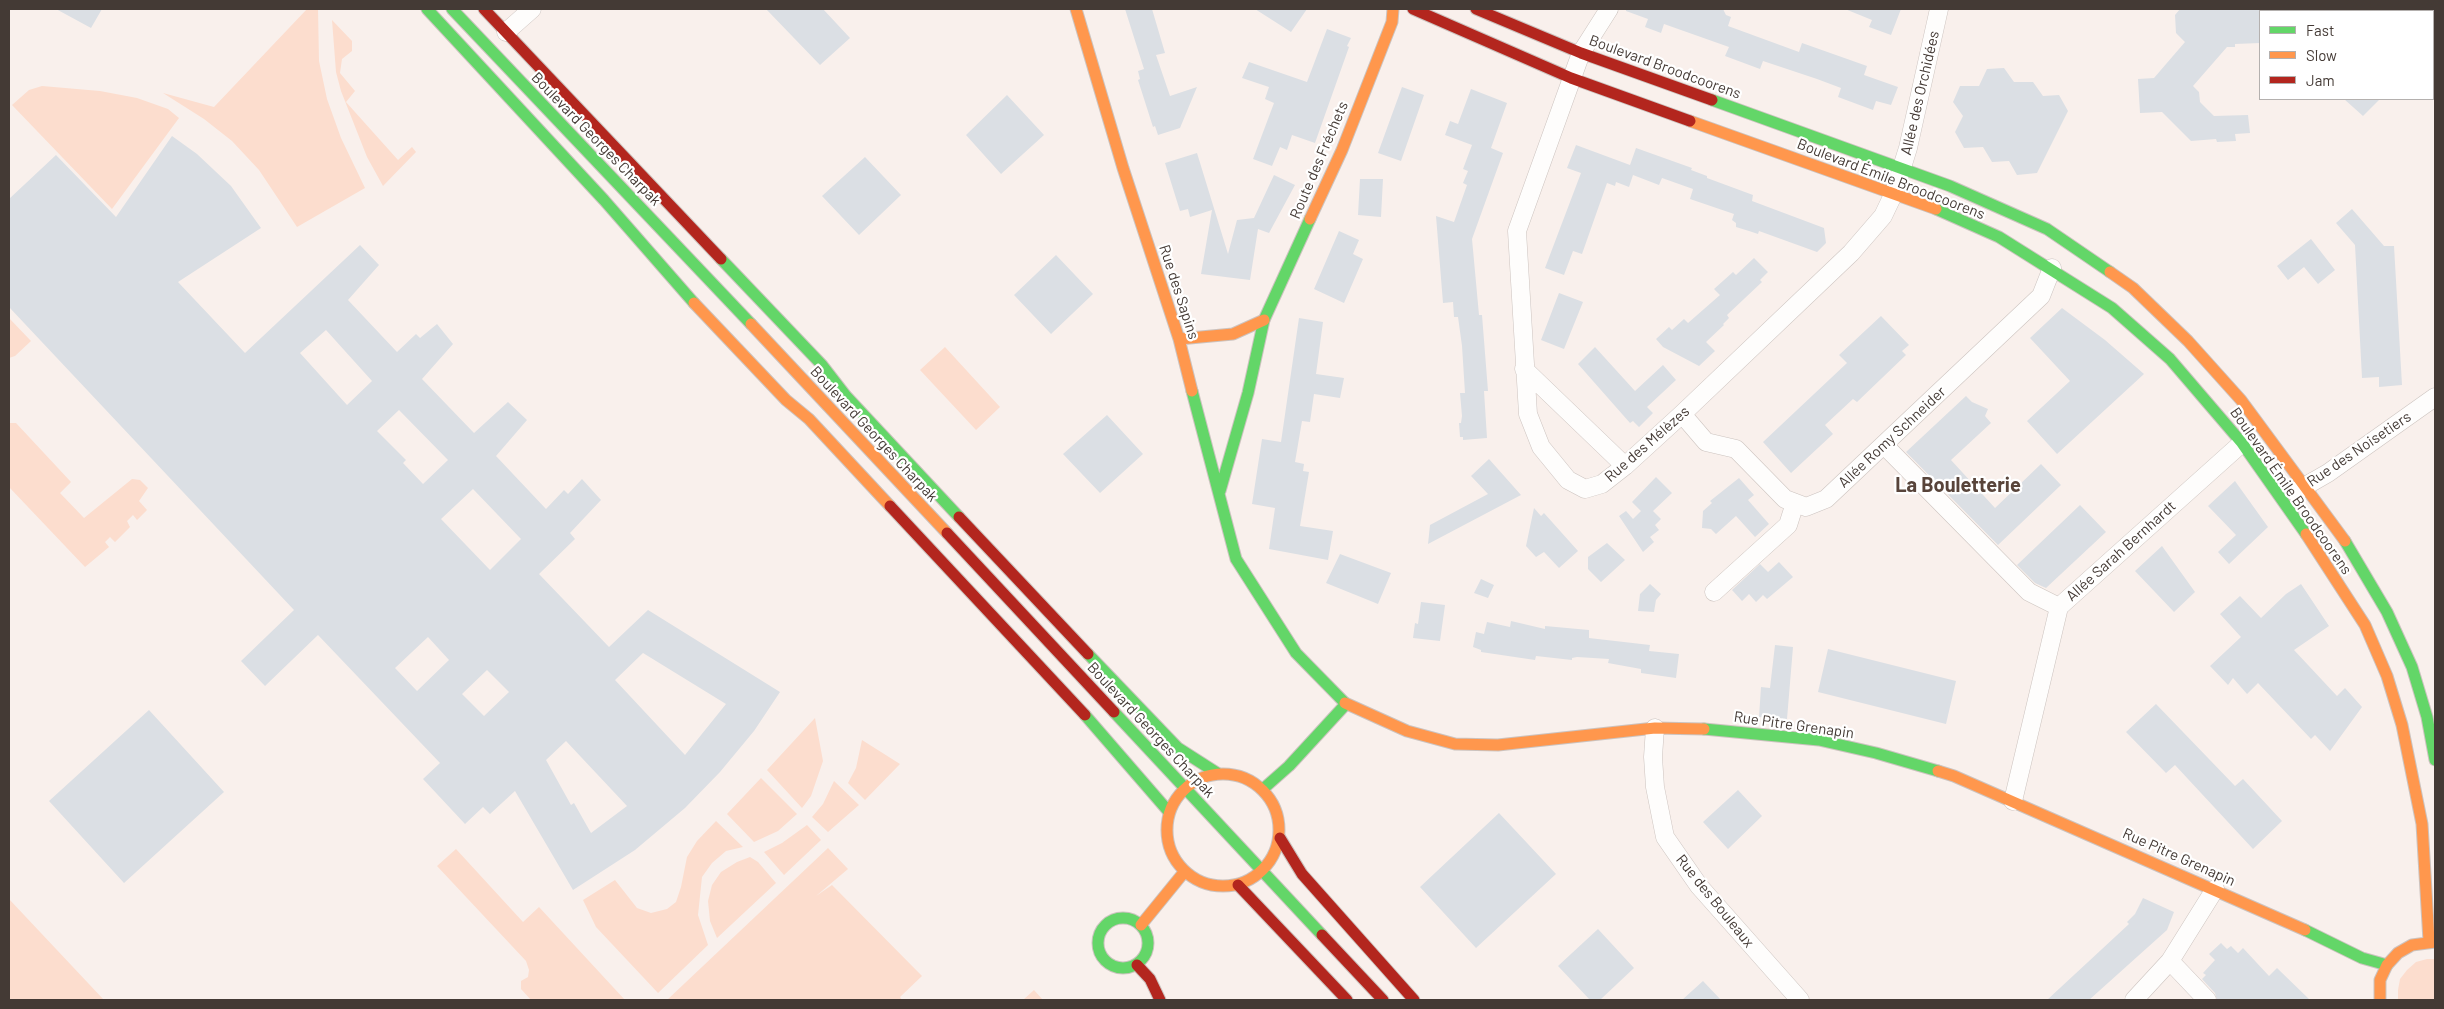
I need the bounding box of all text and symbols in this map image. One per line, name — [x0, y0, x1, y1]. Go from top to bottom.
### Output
legend — [2259, 10, 2434, 100]
text: Fast — [2306, 21, 2334, 39]
street label: Allée des Orchidées — [1897, 29, 1943, 157]
street label: Boulevard Broodcoorens — [1587, 31, 1743, 103]
text: Slow — [2306, 46, 2337, 64]
street label: Boulevard Georges Charpak — [528, 69, 664, 209]
text: Jam — [2306, 71, 2335, 89]
street label: Route des Fréchets — [1286, 99, 1352, 221]
street label: Boulevard Émile Broodcoorens — [1794, 135, 1988, 223]
street label: Rue des Sapins — [1155, 242, 1203, 342]
street label: Boulevard Georges Charpak — [807, 363, 941, 505]
street label: Allée Romy Schneider — [1834, 382, 1950, 492]
street label: Rue des Mélèzes — [1601, 402, 1693, 486]
street label: Boulevard Émile Broodcoorens — [2226, 404, 2356, 578]
street label: Rue des Noisetiers — [2304, 408, 2414, 490]
district label: La Bouletterie — [1895, 473, 2021, 497]
street label: Allée Sarah Bernhardt — [2062, 497, 2180, 605]
street label: Boulevard Georges Charpak — [1084, 659, 1218, 801]
street label: Rue Pitre Grenapin — [1733, 708, 1855, 742]
street label: Rue Pitre Grenapin — [2120, 824, 2238, 890]
street label: Rue des Bouleaux — [1672, 851, 1758, 951]

